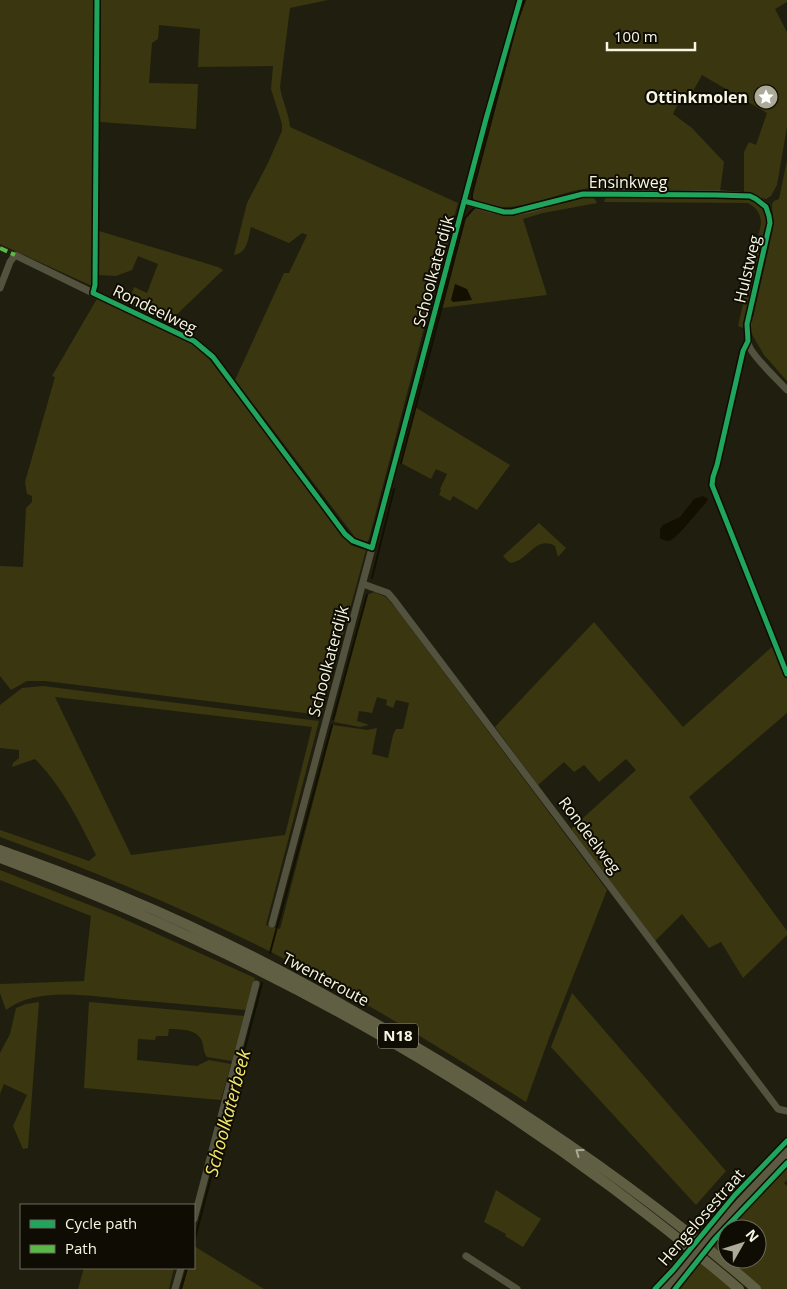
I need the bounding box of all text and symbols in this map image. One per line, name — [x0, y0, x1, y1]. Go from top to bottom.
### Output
scale bar — [607, 20, 694, 52]
text: 100 m — [614, 26, 658, 46]
place icon: Ottinkmolen — [753, 84, 779, 110]
place label: Ottinkmolen — [646, 86, 748, 108]
street label: Ensinkweg — [589, 171, 668, 193]
street label: Schoolkaterdijk — [408, 212, 459, 329]
street label: Hulstweg — [729, 233, 766, 305]
street label: Rondeelweg — [109, 279, 201, 339]
street label: Schoolkaterdijk — [303, 602, 354, 719]
street label: Rondeelweg — [554, 792, 626, 878]
street label: Twenteroute — [279, 947, 373, 1011]
road number: N18 — [378, 1024, 418, 1048]
water label: Schoolkaterbeek — [199, 1045, 256, 1179]
one-way arrow — [575, 1149, 585, 1158]
street label: Hengelosestraat — [653, 1164, 749, 1270]
legend — [20, 1204, 195, 1269]
text: Cycle path — [65, 1213, 137, 1233]
north arrow — [717, 1219, 767, 1269]
text: N — [742, 1225, 763, 1246]
text: Path — [65, 1238, 97, 1258]

